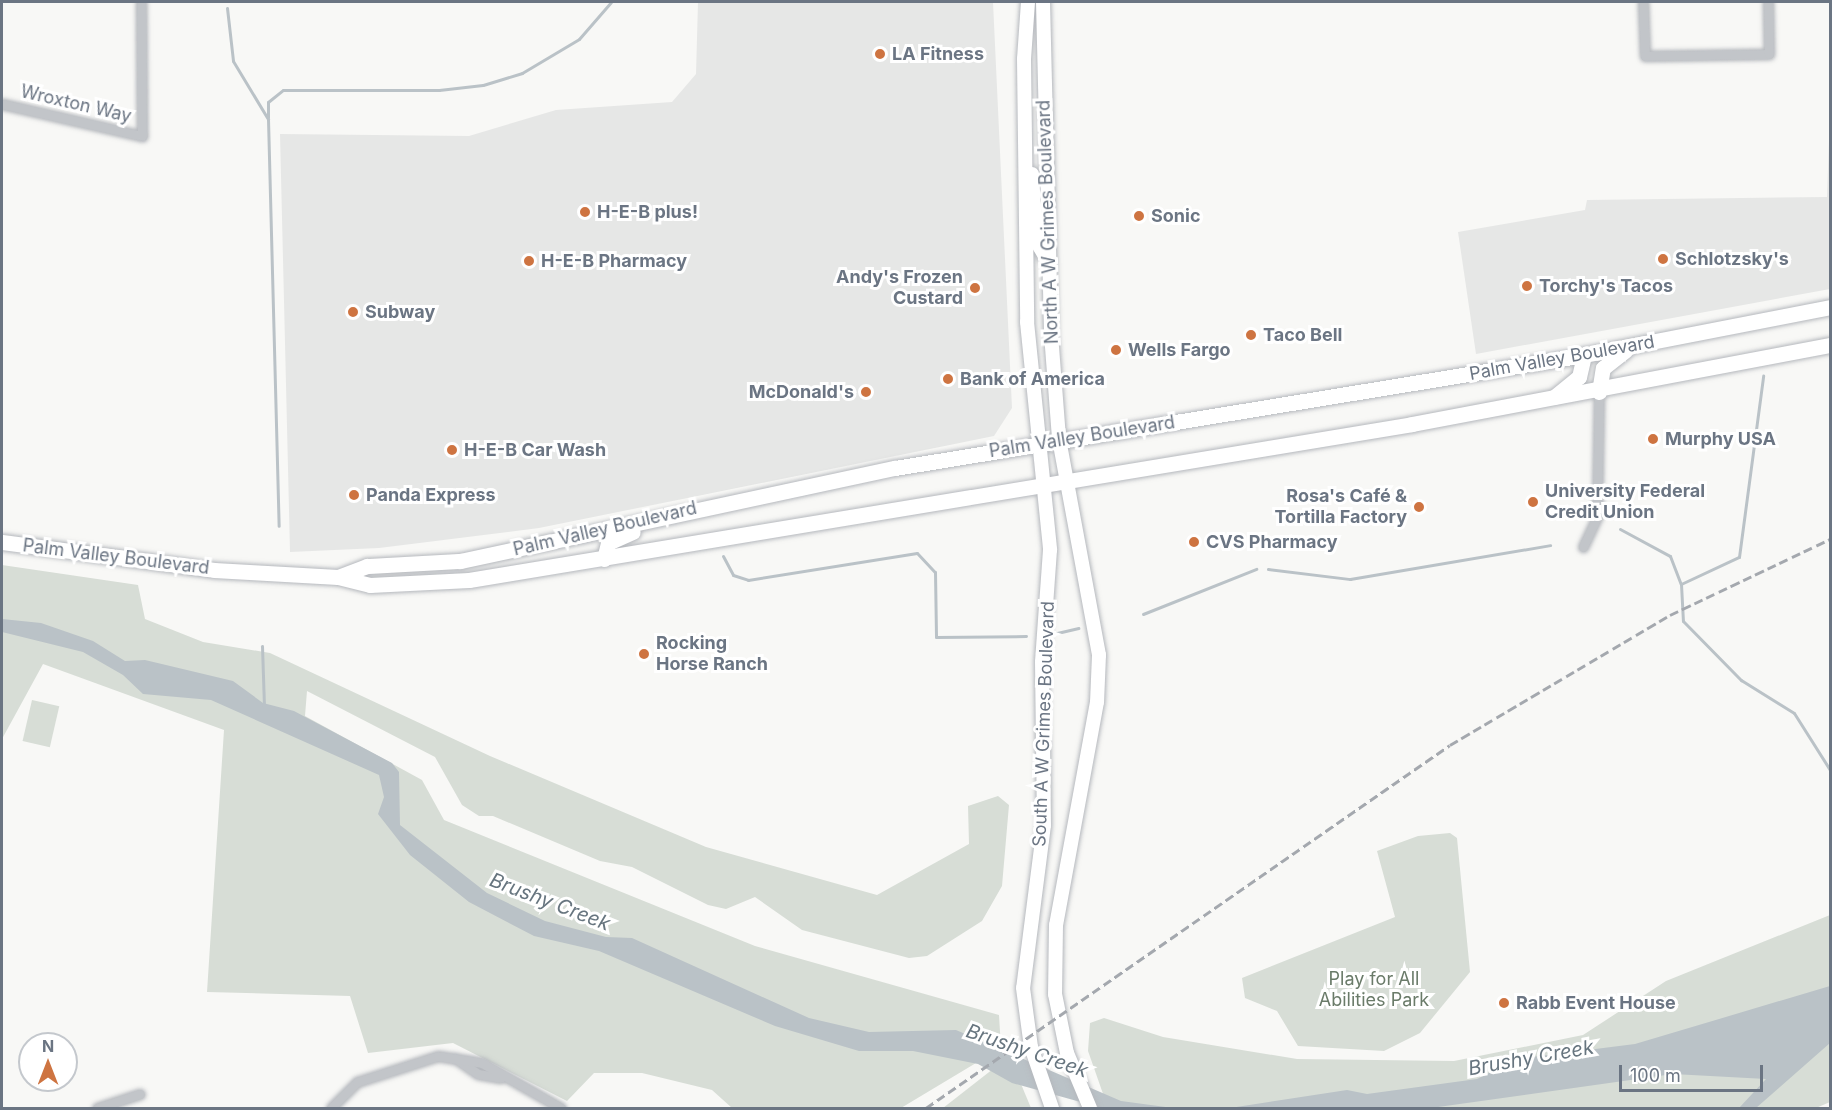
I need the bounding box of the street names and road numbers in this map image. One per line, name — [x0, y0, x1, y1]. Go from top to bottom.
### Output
street label: Wroxton Way — [18, 81, 134, 127]
street label: North A W Grimes Boulevard — [1033, 100, 1063, 344]
street label: Palm Valley Boulevard — [1468, 331, 1656, 385]
street label: Palm Valley Boulevard — [988, 412, 1176, 462]
street label: Palm Valley Boulevard — [511, 497, 699, 561]
street label: Palm Valley Boulevard — [21, 535, 211, 579]
street label: South A W Grimes Boulevard — [1029, 601, 1059, 847]

